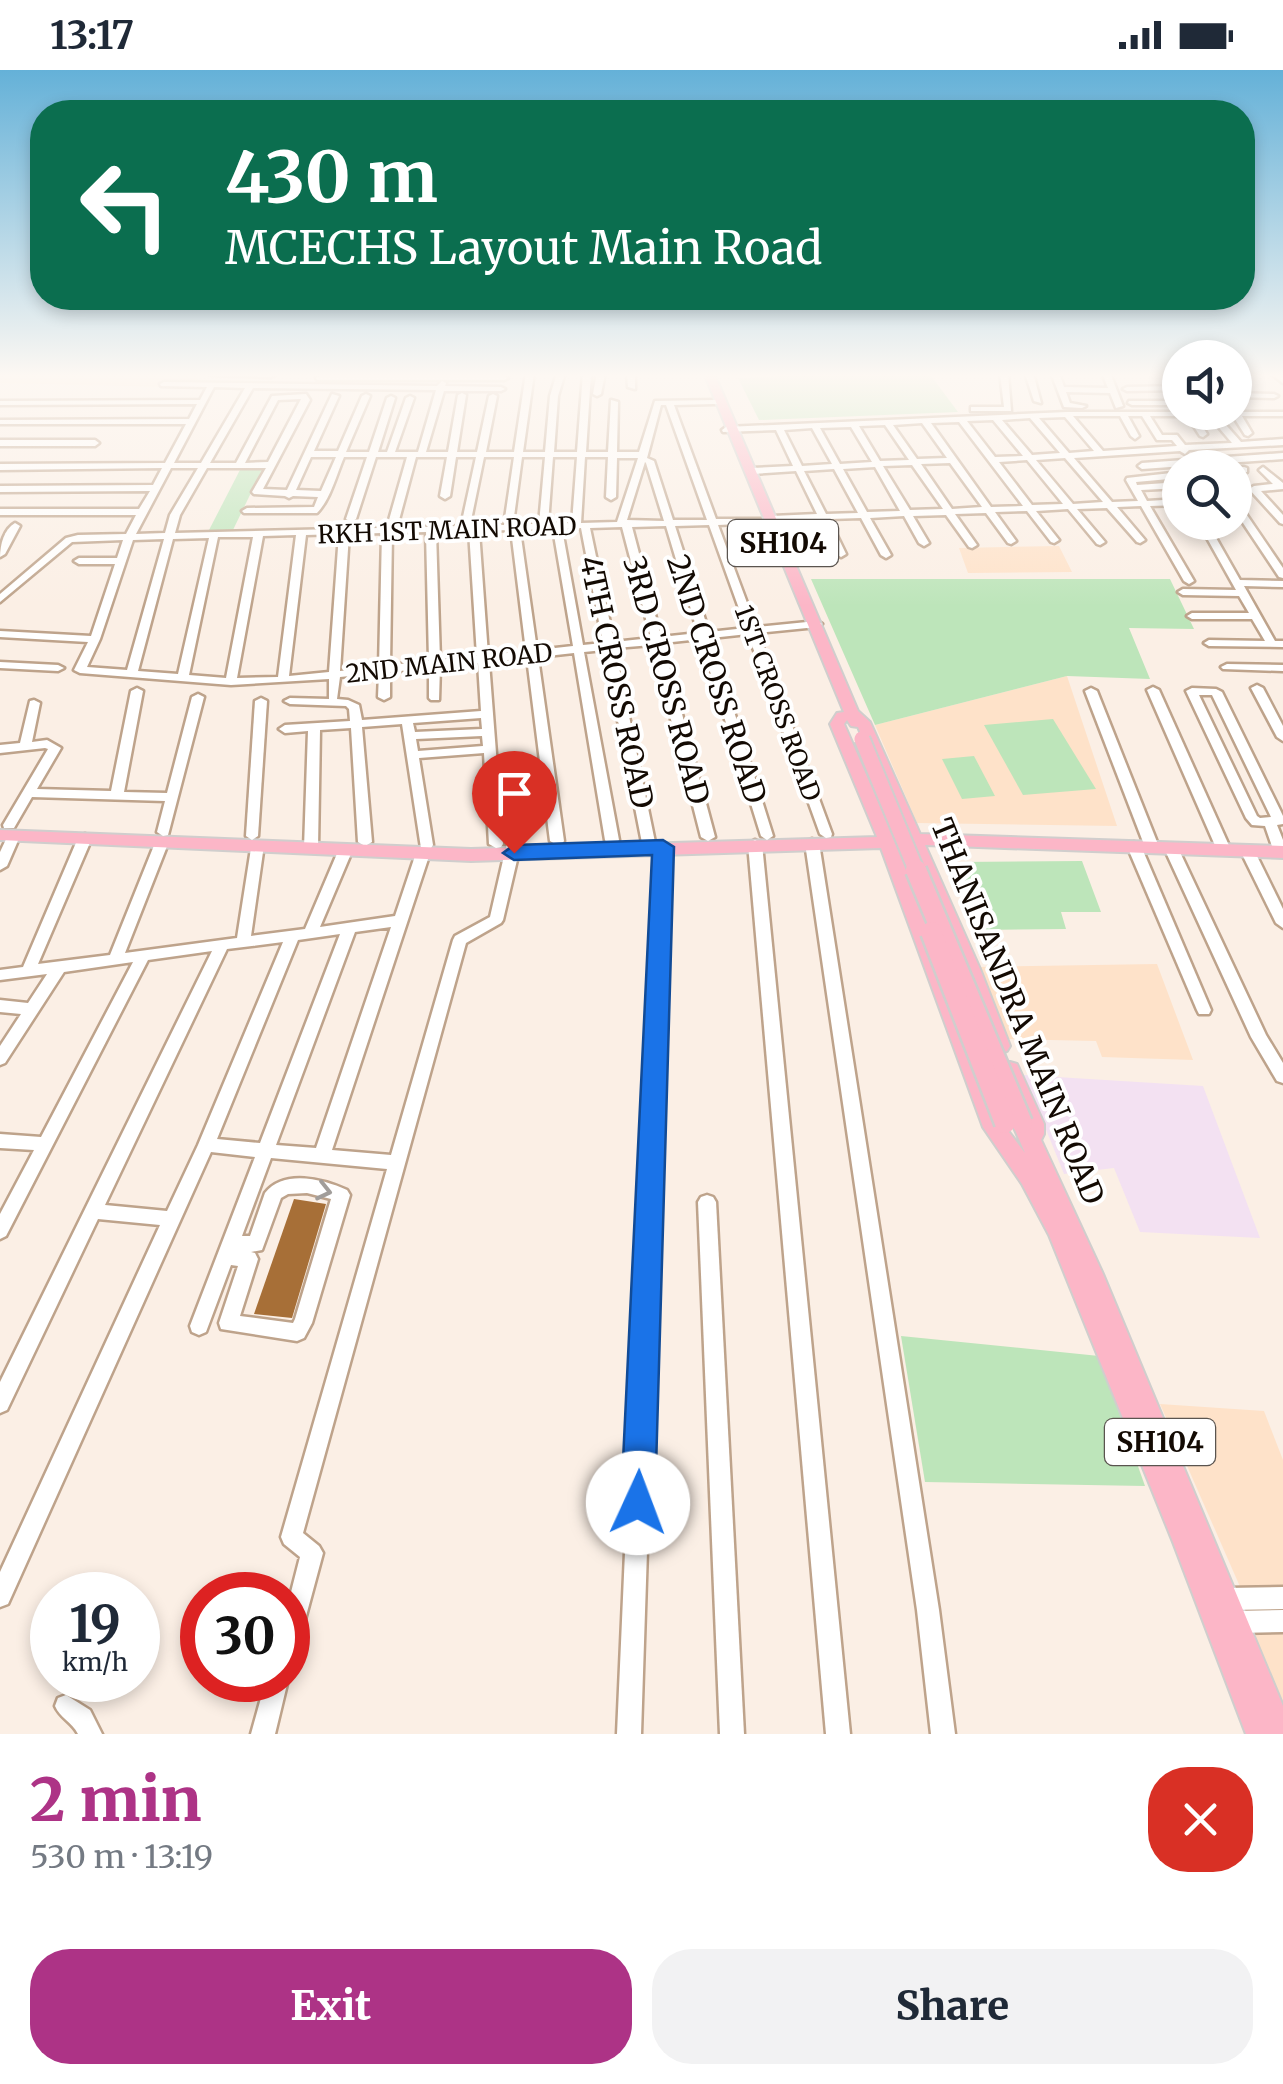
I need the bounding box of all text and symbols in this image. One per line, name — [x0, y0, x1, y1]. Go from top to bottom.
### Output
text: 13:17 — [50, 12, 134, 59]
text: 430 m — [225, 133, 438, 221]
icon: left — [60, 140, 190, 270]
text: MCECHS Layout Main Road — [225, 220, 822, 276]
map controls — [1162, 340, 1252, 540]
button: sound — [1162, 340, 1252, 430]
button: search — [1162, 450, 1252, 540]
street label: RKH 1ST MAIN ROAD — [317, 509, 577, 551]
road number: SH104 — [728, 520, 838, 566]
street label: 2ND CROSS ROAD — [659, 550, 775, 808]
street label: 4TH CROSS ROAD — [572, 552, 662, 812]
street label: 3RD CROSS ROAD — [616, 552, 718, 808]
street label: 1ST CROSS ROAD — [728, 601, 828, 805]
street label: 2ND MAIN ROAD — [344, 636, 554, 690]
pin — [472, 751, 557, 854]
icon: arrive — [487, 766, 542, 821]
street label: THANISANDRA MAIN ROAD — [923, 812, 1113, 1210]
one-way arrow — [315, 1179, 332, 1200]
road number: SH104 — [1105, 1419, 1215, 1465]
position arrow — [586, 1451, 690, 1555]
speed limit sign: 30 — [180, 1572, 310, 1702]
text: 19 — [69, 1593, 121, 1656]
text: km/h — [62, 1646, 128, 1678]
text: 2 min — [30, 1762, 202, 1837]
button: close — [1148, 1767, 1253, 1872]
text: 530 m · 13:19 — [30, 1837, 213, 1877]
button: Exit — [30, 1949, 632, 2064]
button: Share — [652, 1949, 1253, 2064]

